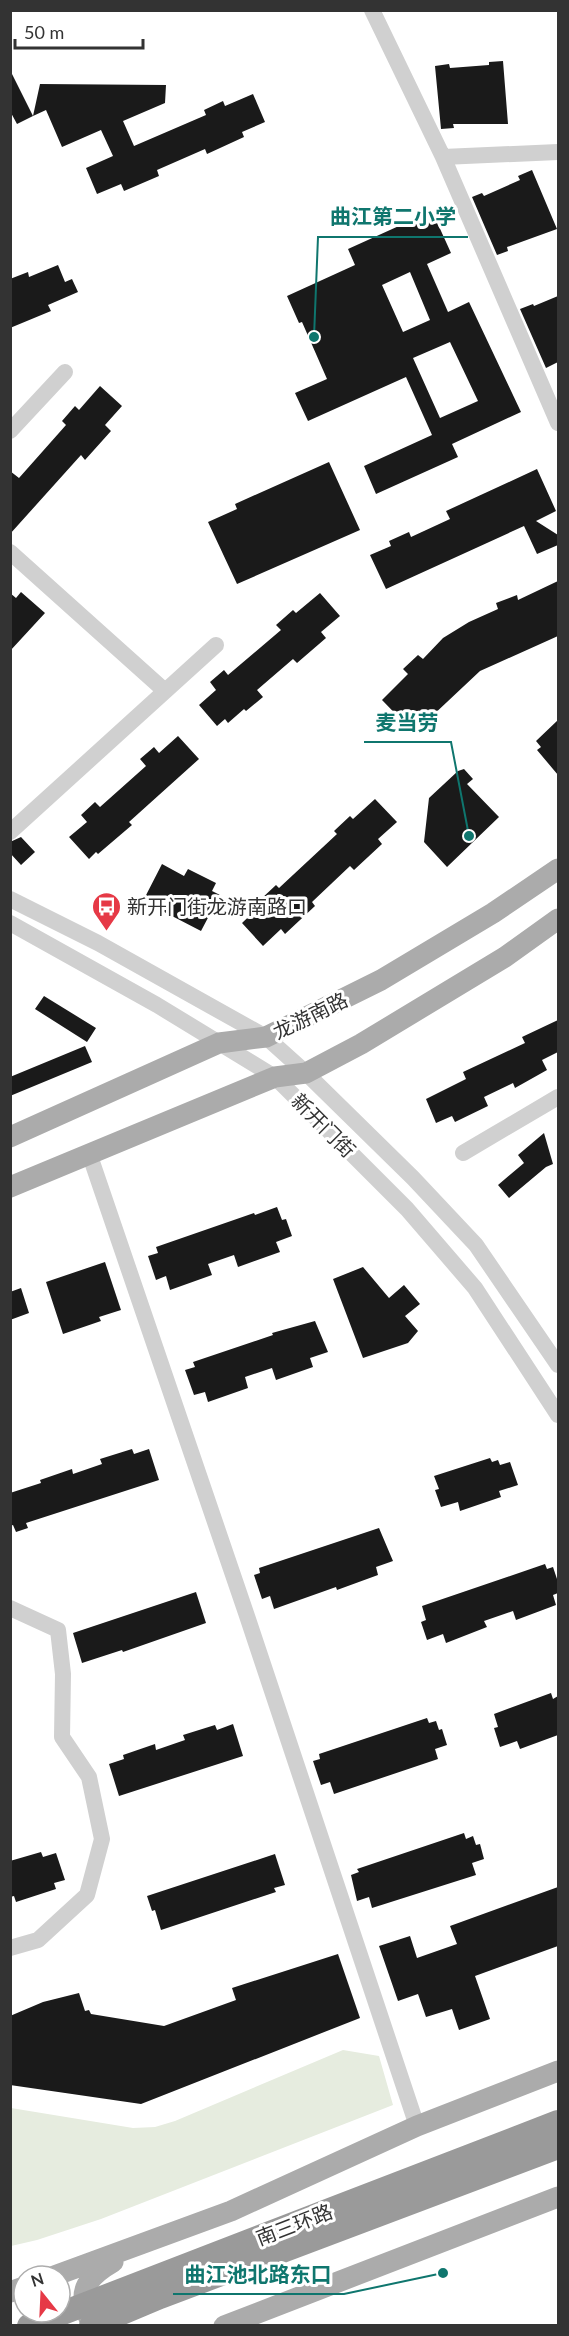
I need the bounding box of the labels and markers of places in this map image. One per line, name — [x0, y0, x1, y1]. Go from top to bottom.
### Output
callout: 曲江第二小学 — [318, 198, 468, 237]
callout: 麦当劳 — [364, 703, 451, 742]
bus stop icon: 新开门街龙游南路口 — [90, 890, 122, 932]
place label: 新开门街龙游南路口 — [127, 894, 307, 918]
callout: 曲江池北路东口 — [173, 2255, 344, 2294]

